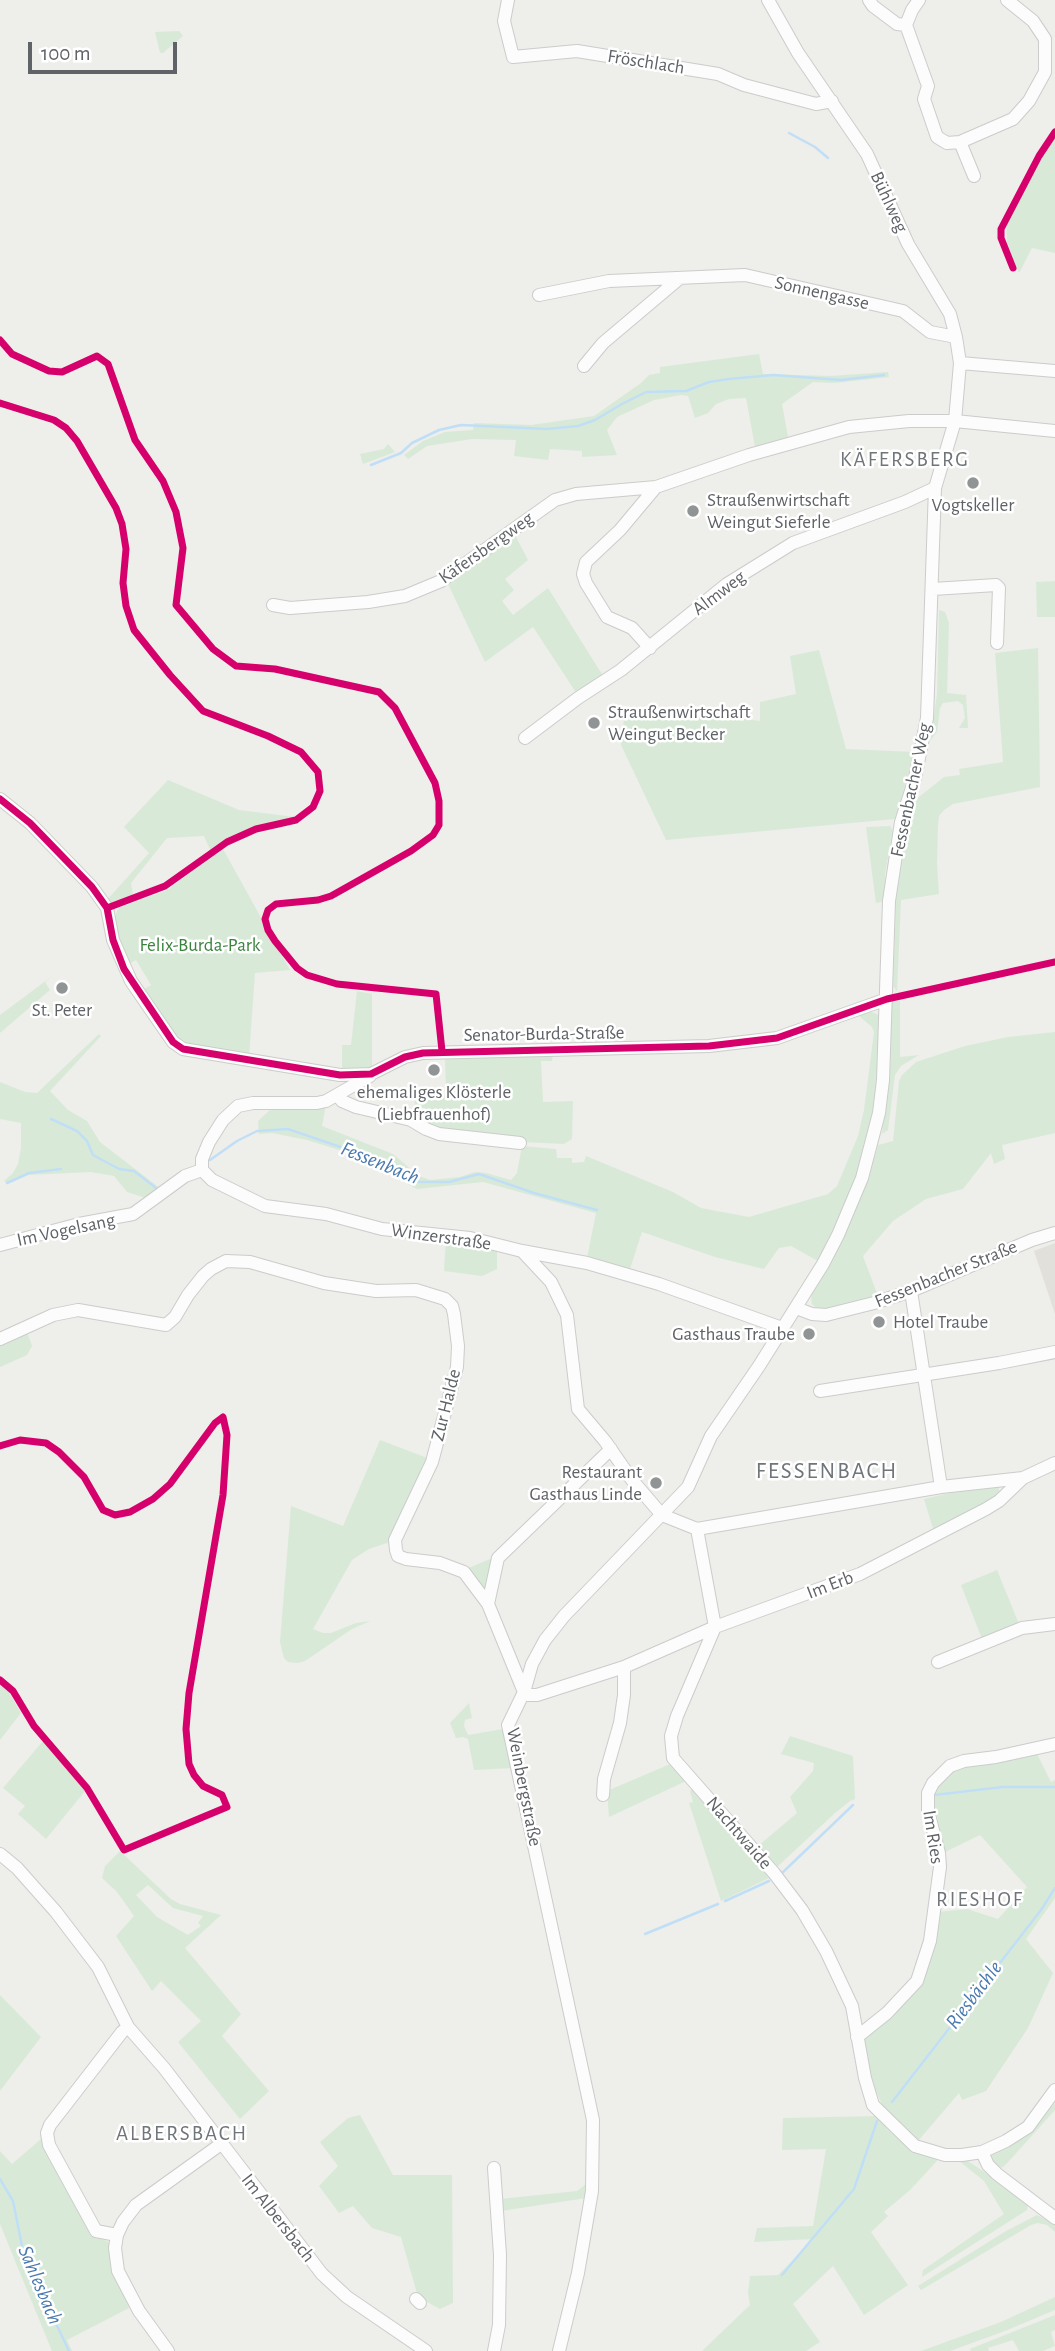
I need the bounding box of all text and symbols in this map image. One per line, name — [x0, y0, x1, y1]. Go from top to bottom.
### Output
scale bar — [32, 28, 180, 72]
text: 100 m — [41, 43, 91, 64]
street label: Fröschlach — [606, 45, 686, 79]
street label: Bühlweg — [865, 168, 913, 236]
street label: Sonnengasse — [773, 271, 871, 315]
district label: KÄFERSBERG — [841, 447, 969, 473]
marker: Vogtskeller — [965, 475, 981, 491]
place label: Straußenwirtschaft Weingut Sieferle — [707, 489, 850, 533]
place label: Vogtskeller — [932, 494, 1014, 516]
marker: Straußenwirtschaft Weingut Sieferle — [685, 503, 701, 519]
street label: Käfersbergweg — [434, 507, 538, 589]
street label: Almweg — [688, 566, 750, 620]
place label: Straußenwirtschaft Weingut Becker — [608, 701, 751, 745]
marker: Straußenwirtschaft Weingut Becker — [586, 715, 602, 731]
street label: Fessenbacher Weg — [886, 721, 936, 859]
park label: Felix-Burda-Park — [139, 934, 261, 956]
marker: St. Peter — [54, 980, 70, 996]
place label: St. Peter — [32, 999, 92, 1021]
street label: Senator-Burda-Straße — [463, 1021, 625, 1047]
marker: ehemaliges Klösterle (Liebfrauenhof) — [426, 1062, 442, 1078]
place label: ehemaliges Klösterle (Liebfrauenhof) — [357, 1081, 511, 1125]
water label: Fessenbach — [337, 1136, 423, 1190]
street label: Im Vogelsang — [15, 1208, 117, 1252]
street label: Winzerstraße — [389, 1219, 493, 1255]
street label: Fessenbacher Straße — [871, 1235, 1021, 1313]
place label: Hotel Traube — [893, 1311, 988, 1333]
marker: Hotel Traube — [871, 1314, 887, 1330]
place label: Gasthaus Traube — [672, 1323, 795, 1345]
marker: Gasthaus Traube — [801, 1326, 817, 1342]
street label: Zur Halde — [426, 1367, 466, 1443]
district label: FESSENBACH — [757, 1457, 897, 1485]
place label: Restaurant Gasthaus Linde — [530, 1461, 642, 1505]
marker: Restaurant Gasthaus Linde — [648, 1475, 664, 1491]
street label: Im Erb — [803, 1566, 857, 1604]
street label: Weinbergstraße — [501, 1726, 547, 1848]
street label: Nachtwaide — [701, 1792, 777, 1874]
street label: Im Ries — [918, 1808, 948, 1866]
district label: RIESHOF — [937, 1887, 1023, 1913]
water label: Riesbächle — [940, 1956, 1008, 2034]
district label: ALBERSBACH — [117, 2121, 247, 2147]
street label: Im Albersbach — [236, 2169, 320, 2267]
water label: Sahlesbach — [12, 2242, 68, 2328]

